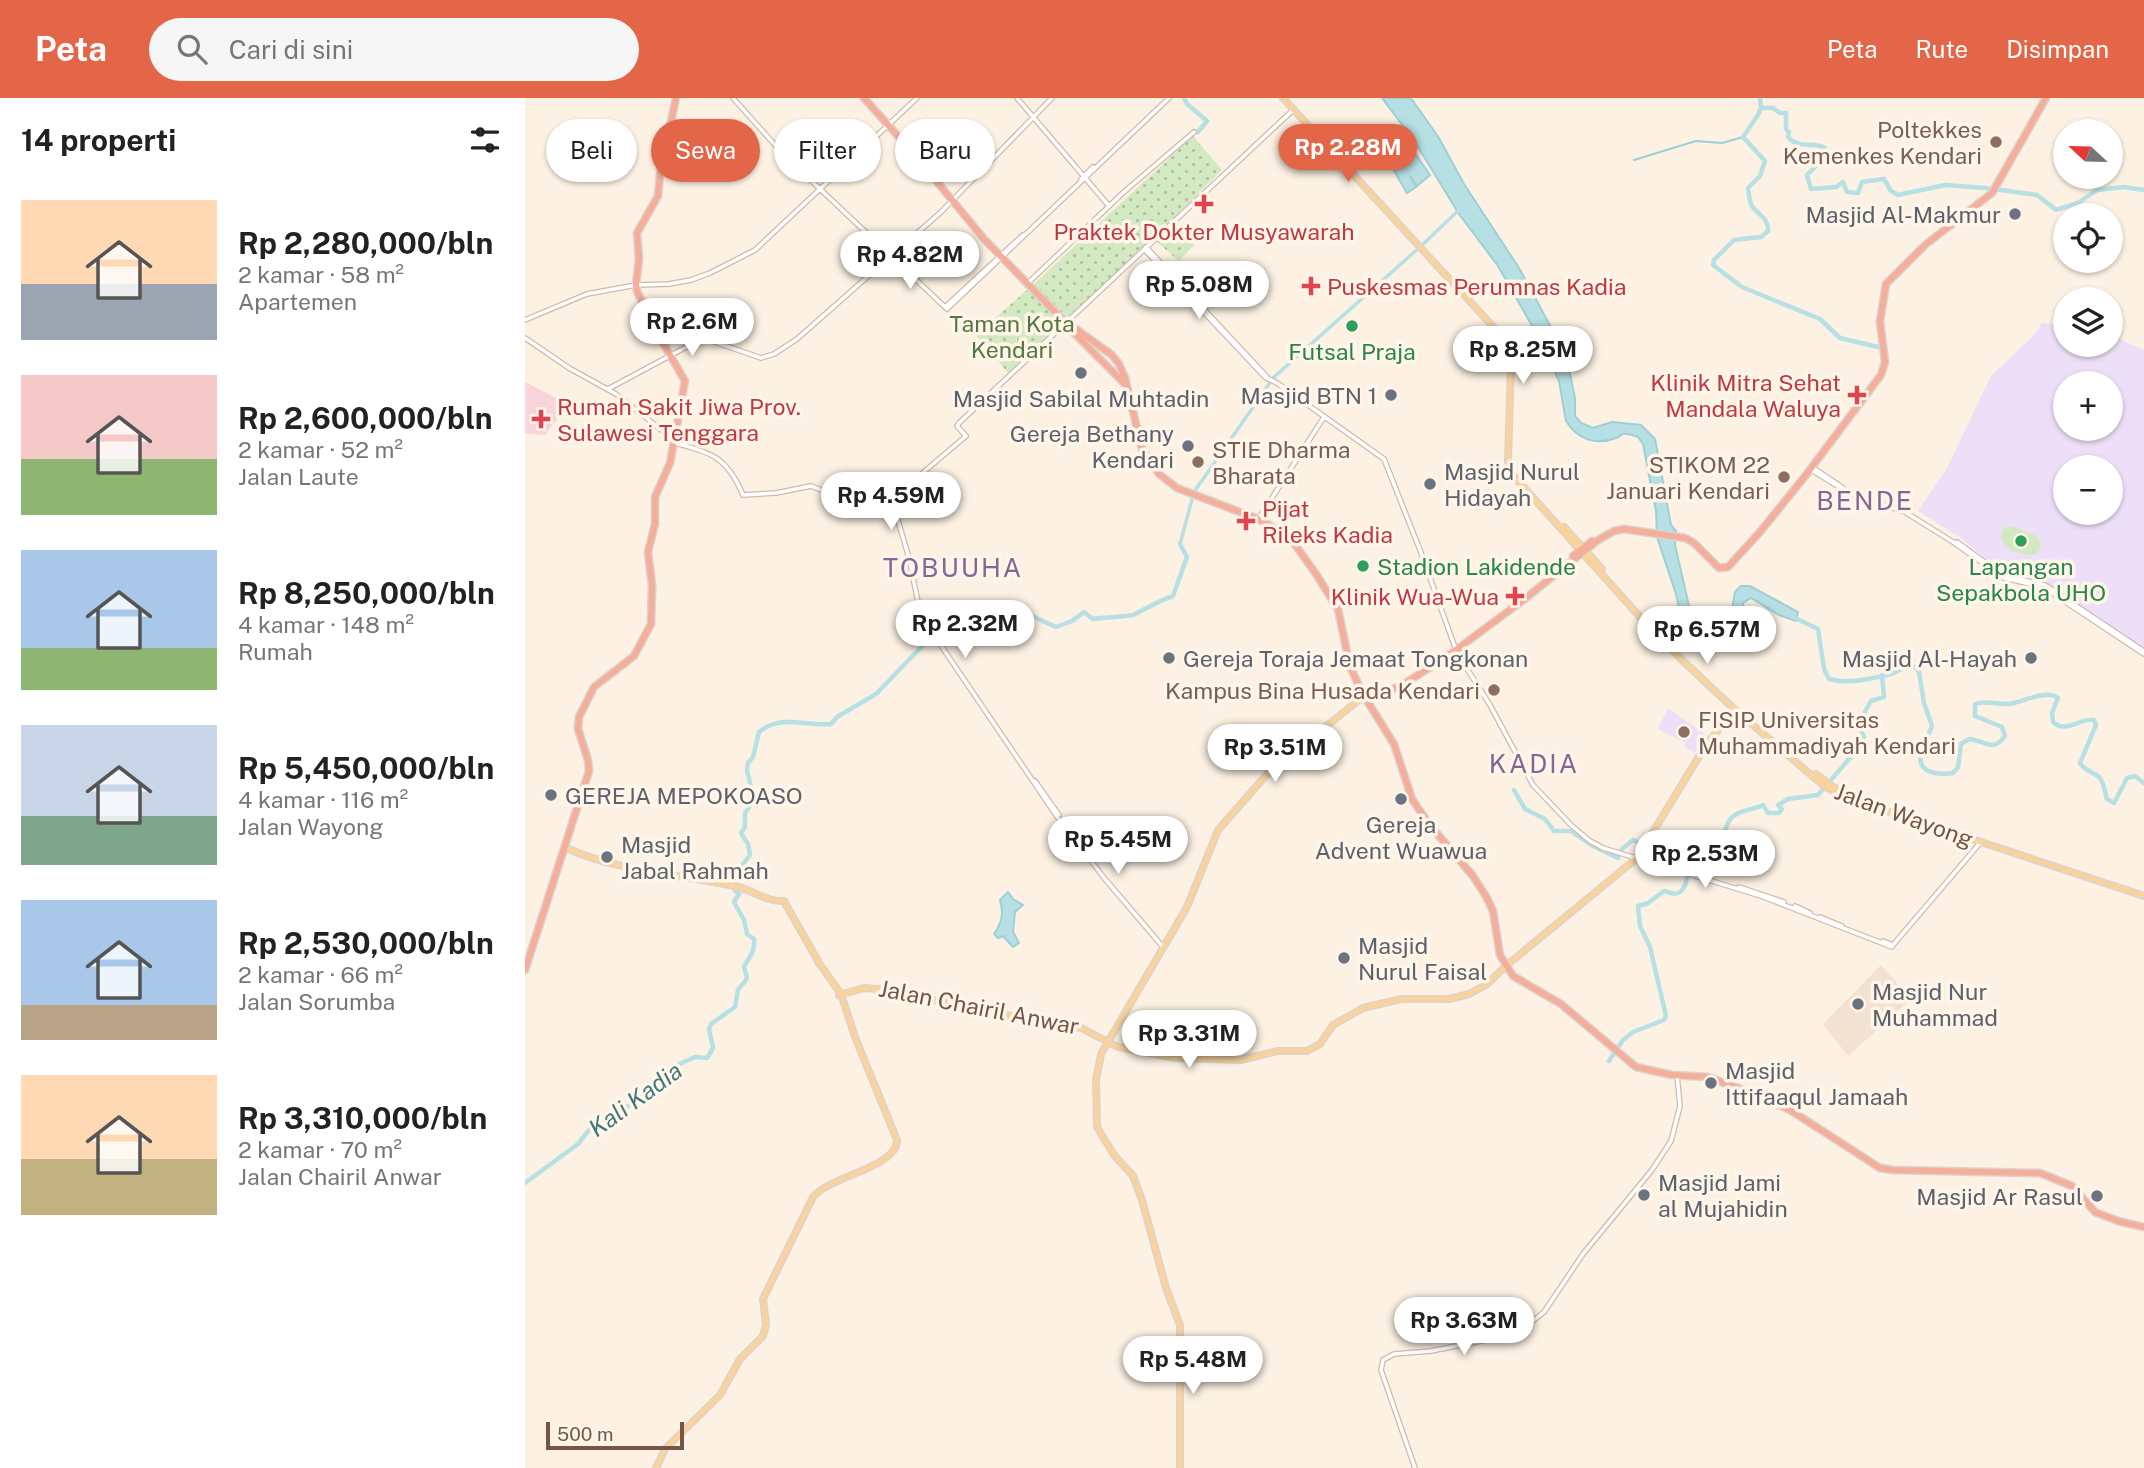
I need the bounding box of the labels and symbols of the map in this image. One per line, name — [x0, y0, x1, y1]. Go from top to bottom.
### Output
place label: Poltekkes Kemenkes Kendari — [1783, 116, 1982, 169]
north arrow — [2053, 119, 2123, 189]
pin: Rp 2.28M — [1276, 125, 1420, 184]
marker: Poltekkes Kemenkes Kendari — [1988, 134, 2004, 150]
marker: Praktek Dokter Musyawarah — [1194, 194, 1214, 214]
place label: Masjid Al-Makmur — [1805, 201, 2001, 228]
marker: Masjid Al-Makmur — [2007, 206, 2023, 222]
place label: Praktek Dokter Musyawarah — [1053, 218, 1355, 245]
pin: Rp 4.82M — [838, 232, 982, 291]
pin: Rp 5.08M — [1127, 262, 1271, 321]
place label: Puskesmas Perumnas Kadia — [1327, 273, 1626, 300]
marker: Puskesmas Perumnas Kadia — [1301, 276, 1321, 296]
pin: Rp 2.6M — [627, 299, 757, 358]
park label: Taman Kota Kendari — [949, 310, 1075, 363]
marker: Futsal Praja — [1344, 318, 1360, 334]
pin: Rp 8.25M — [1451, 327, 1595, 386]
place label: Futsal Praja — [1288, 338, 1416, 365]
marker: Masjid Sabilal Muhtadin — [1073, 365, 1089, 381]
place label: Klinik Mitra Sehat Mandala Waluya — [1650, 369, 1841, 422]
place label: Masjid BTN 1 — [1240, 382, 1377, 409]
place label: Masjid Sabilal Muhtadin — [953, 385, 1209, 412]
marker: Klinik Mitra Sehat Mandala Waluya — [1847, 385, 1867, 405]
marker: Masjid BTN 1 — [1383, 387, 1399, 403]
place label: Rumah Sakit Jiwa Prov. Sulawesi Tenggara — [557, 393, 801, 446]
marker: Rumah Sakit Jiwa Prov. Sulawesi Tenggara — [531, 409, 551, 429]
place label: Gereja Bethany Kendari — [1010, 420, 1174, 473]
place label: STIE Dharma Bharata — [1212, 436, 1351, 489]
marker: Gereja Bethany Kendari — [1180, 438, 1196, 454]
place label: STIKOM 22 Januari Kendari — [1606, 451, 1770, 504]
marker: STIE Dharma Bharata — [1190, 454, 1206, 470]
place label: Masjid Nurul Hidayah — [1444, 458, 1580, 511]
marker: STIKOM 22 Januari Kendari — [1776, 469, 1792, 485]
pin: Rp 4.59M — [819, 472, 963, 532]
marker: Masjid Nurul Hidayah — [1422, 476, 1438, 492]
district label: BENDE — [1816, 485, 1914, 516]
place label: Pijat Rileks Kadia — [1262, 495, 1393, 548]
marker: Pijat Rileks Kadia — [1236, 511, 1256, 531]
marker: Lapangan Sepakbola UHO — [2013, 533, 2029, 549]
district label: TOBUUHA — [883, 552, 1023, 583]
place label: Stadion Lakidende — [1377, 553, 1576, 580]
place label: Lapangan Sepakbola UHO — [1936, 553, 2106, 606]
marker: Stadion Lakidende — [1355, 558, 1371, 574]
place label: Klinik Wua-Wua — [1331, 583, 1499, 610]
marker: Klinik Wua-Wua — [1505, 586, 1525, 606]
pin: Rp 2.32M — [893, 601, 1037, 660]
pin: Rp 6.57M — [1635, 606, 1779, 666]
place label: Gereja Toraja Jemaat Tongkonan — [1183, 645, 1528, 672]
place label: Masjid Al-Hayah — [1842, 645, 2017, 672]
marker: Gereja Toraja Jemaat Tongkonan — [1161, 650, 1177, 666]
marker: Masjid Al-Hayah — [2023, 650, 2039, 666]
place label: Kampus Bina Husada Kendari — [1165, 677, 1480, 704]
marker: Kampus Bina Husada Kendari — [1486, 682, 1502, 698]
place label: FISIP Universitas Muhammadiyah Kendari — [1698, 706, 1956, 759]
pin: Rp 3.51M — [1203, 724, 1347, 784]
marker: FISIP Universitas Muhammadiyah Kendari — [1676, 724, 1692, 740]
district label: KADIA — [1489, 748, 1579, 779]
street label: Jalan Wayong — [1831, 777, 1977, 853]
place label: GEREJA MEPOKOASO — [565, 782, 803, 809]
marker: GEREJA MEPOKOASO — [543, 787, 559, 803]
marker: Gereja Advent Wuawua — [1393, 791, 1409, 807]
place label: Gereja Advent Wuawua — [1315, 811, 1487, 864]
pin: Rp 5.45M — [1046, 816, 1190, 876]
pin: Rp 2.53M — [1633, 830, 1777, 890]
place label: Masjid Jabal Rahmah — [621, 831, 769, 884]
marker: Masjid Jabal Rahmah — [599, 849, 615, 865]
place label: Masjid Nurul Faisal — [1358, 932, 1487, 985]
marker: Masjid Nurul Faisal — [1336, 950, 1352, 966]
street label: Jalan Chairil Anwar — [876, 974, 1082, 1040]
place label: Masjid Nur Muhammad — [1872, 978, 1998, 1031]
marker: Masjid Nur Muhammad — [1850, 996, 1866, 1012]
pin: Rp 3.31M — [1117, 1010, 1261, 1070]
water label: Kali Kadia — [583, 1056, 687, 1142]
place label: Masjid Ittifaaqul Jamaah — [1725, 1057, 1908, 1110]
marker: Masjid Ittifaaqul Jamaah — [1703, 1075, 1719, 1091]
place label: Masjid Jami al Mujahidin — [1658, 1169, 1788, 1222]
place label: Masjid Ar Rasul — [1916, 1183, 2083, 1210]
marker: Masjid Jami al Mujahidin — [1636, 1187, 1652, 1203]
marker: Masjid Ar Rasul — [2089, 1188, 2105, 1204]
pin: Rp 3.63M — [1392, 1298, 1536, 1357]
pin: Rp 5.48M — [1121, 1336, 1265, 1396]
scale bar — [546, 1419, 684, 1451]

